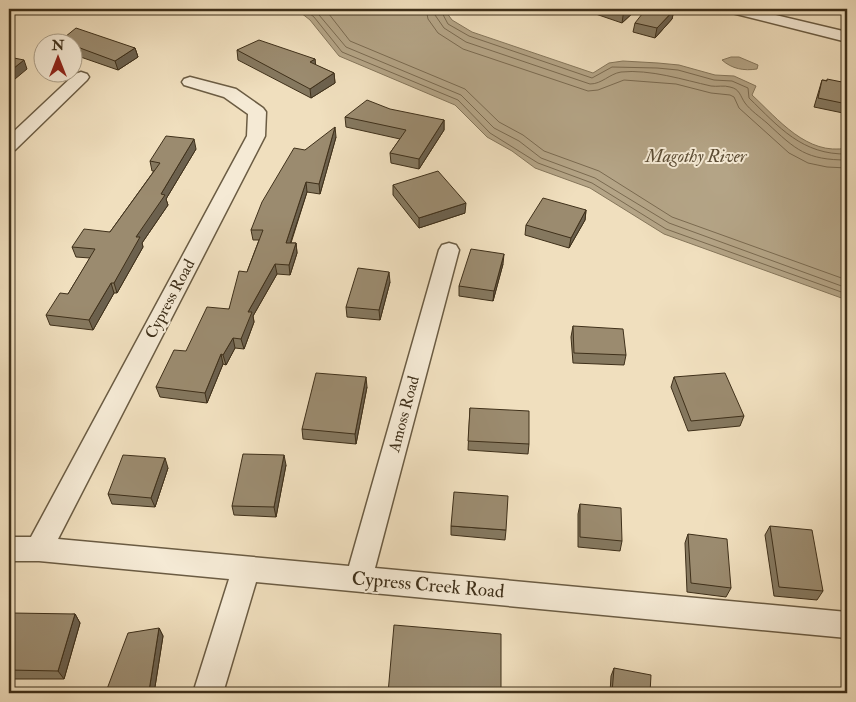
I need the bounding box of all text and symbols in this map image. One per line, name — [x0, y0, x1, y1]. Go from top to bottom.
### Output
north arrow — [32, 32, 82, 82]
text: N — [51, 37, 65, 54]
water label: Magothy River — [644, 145, 748, 168]
street label: Cypress Road — [141, 256, 200, 343]
street label: Amoss Road — [384, 374, 424, 455]
street label: Cypress Creek Road — [351, 566, 506, 605]

